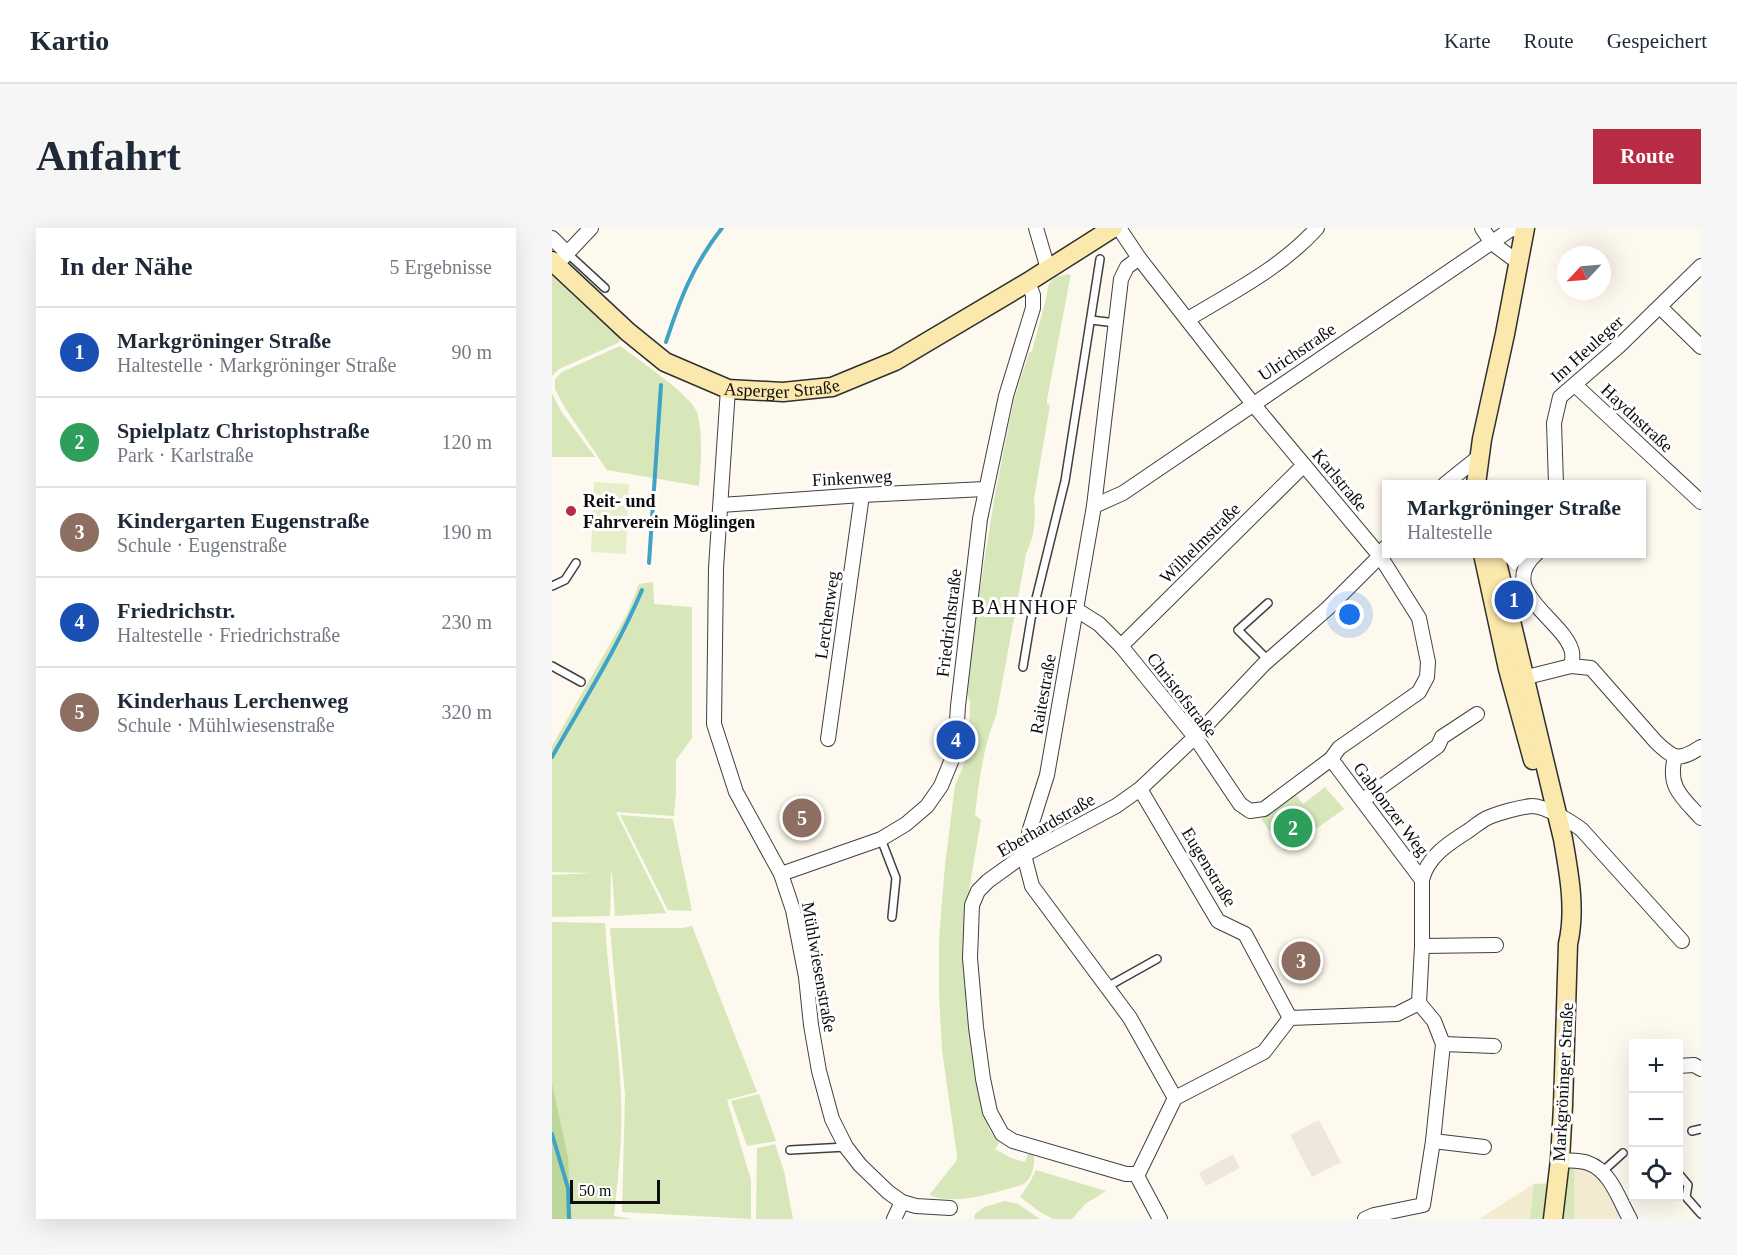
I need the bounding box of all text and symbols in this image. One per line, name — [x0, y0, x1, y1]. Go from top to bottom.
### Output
text: Kartio — [30, 25, 109, 56]
text: Karte — [1444, 29, 1491, 53]
text: Route — [1524, 29, 1574, 53]
text: Gespeichert — [1607, 29, 1707, 53]
button: Route — [1593, 129, 1701, 184]
text: Anfahrt — [36, 133, 181, 179]
north arrow — [1557, 246, 1611, 300]
text: In der Nähe — [60, 252, 192, 281]
text: 5 Ergebnisse — [390, 256, 492, 278]
street label: Im Heuleger — [1547, 311, 1627, 387]
street label: Ulrichstraße — [1255, 319, 1339, 385]
text: Markgröninger Straße — [117, 328, 331, 353]
text: 1 — [75, 341, 85, 363]
text: 90 m — [451, 341, 492, 363]
text: Haltestelle · Markgröninger Straße — [117, 354, 396, 376]
street label: Asperger Straße — [723, 375, 843, 402]
street label: Haydnstraße — [1597, 380, 1677, 456]
text: Spielplatz Christophstraße — [117, 418, 369, 443]
text: 2 — [75, 431, 85, 453]
text: 120 m — [441, 431, 492, 453]
text: Park · Karlstraße — [117, 444, 254, 466]
street label: Karlstraße — [1308, 445, 1372, 515]
street label: Finkenweg — [812, 466, 892, 490]
popup — [1382, 480, 1646, 558]
place label: Reit- und Fahrverein Möglingen — [583, 491, 755, 532]
text: Markgröninger Straße — [1407, 495, 1621, 520]
street label: Wilhelmstraße — [1156, 499, 1244, 587]
marker: Reit- und Fahrverein Möglingen — [564, 504, 578, 518]
text: Kindergarten Eugenstraße — [117, 508, 369, 533]
text: 3 — [75, 521, 85, 543]
text: 190 m — [441, 521, 492, 543]
text: Haltestelle — [1407, 521, 1492, 543]
text: Schule · Eugenstraße — [117, 534, 287, 556]
street label: Friedrichstraße — [932, 568, 966, 678]
street label: Lerchenweg — [811, 570, 843, 660]
pin: 1 — [1494, 578, 1534, 622]
district label: BAHNHOF — [971, 596, 1079, 618]
text: Friedrichstr. — [117, 598, 235, 623]
your location — [1335, 600, 1364, 629]
text: 4 — [75, 611, 85, 633]
text: 230 m — [441, 611, 492, 633]
text: Haltestelle · Friedrichstraße — [117, 624, 340, 646]
street label: Christofstraße — [1143, 649, 1221, 741]
street label: Raitestraße — [1026, 652, 1060, 736]
text: Kinderhaus Lerchenweg — [117, 688, 348, 713]
text: 5 — [75, 701, 85, 723]
text: 320 m — [441, 701, 492, 723]
text: Schule · Mühlwiesenstraße — [117, 714, 335, 736]
pin: 4 — [936, 718, 976, 762]
street label: Gablonzer Weg — [1349, 758, 1433, 860]
street label: Eberhardstraße — [994, 789, 1098, 861]
pin: 5 — [782, 796, 822, 840]
pin: 2 — [1274, 806, 1312, 850]
street label: Eugenstraße — [1178, 824, 1240, 910]
street label: Mühlwiesenstraße — [798, 900, 840, 1034]
pin: 3 — [1282, 938, 1320, 984]
street label: Markgröninger Straße — [1549, 1002, 1577, 1162]
map controls — [1629, 1039, 1683, 1201]
button: + — [1629, 1039, 1683, 1093]
button: − — [1629, 1093, 1683, 1147]
button: locate — [1629, 1147, 1683, 1201]
scale bar — [570, 1177, 660, 1204]
text: 50 m — [579, 1182, 611, 1199]

